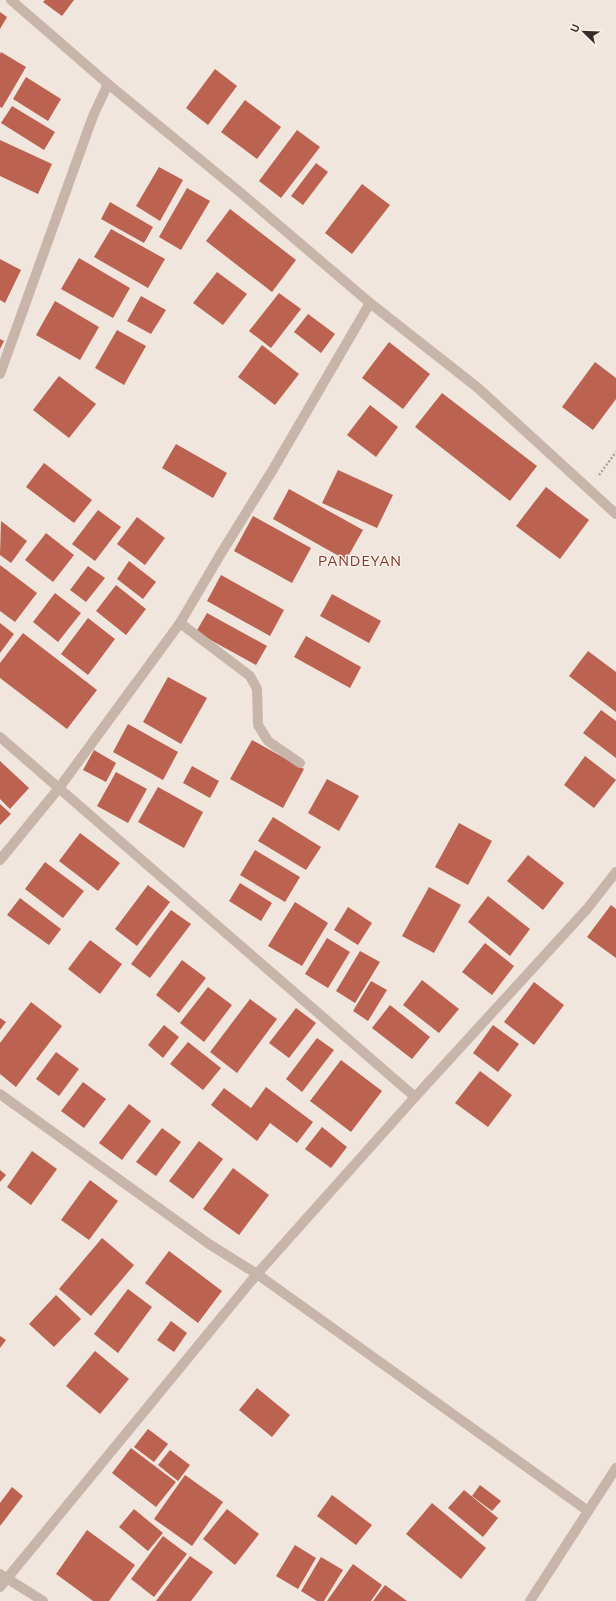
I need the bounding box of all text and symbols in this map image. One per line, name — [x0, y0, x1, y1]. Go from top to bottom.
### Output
north arrow — [564, 12, 604, 52]
text: U — [568, 22, 582, 34]
district label: PANDEYAN — [318, 552, 402, 569]

